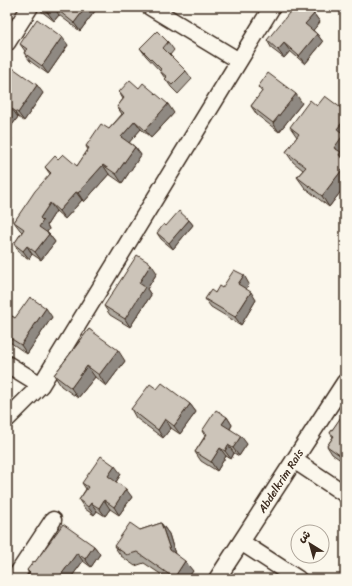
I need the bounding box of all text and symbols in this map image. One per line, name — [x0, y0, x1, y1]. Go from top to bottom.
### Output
street label: Abdelkrim Rais — [253, 445, 309, 518]
north arrow — [290, 524, 330, 564]
text: ش — [294, 525, 315, 548]

